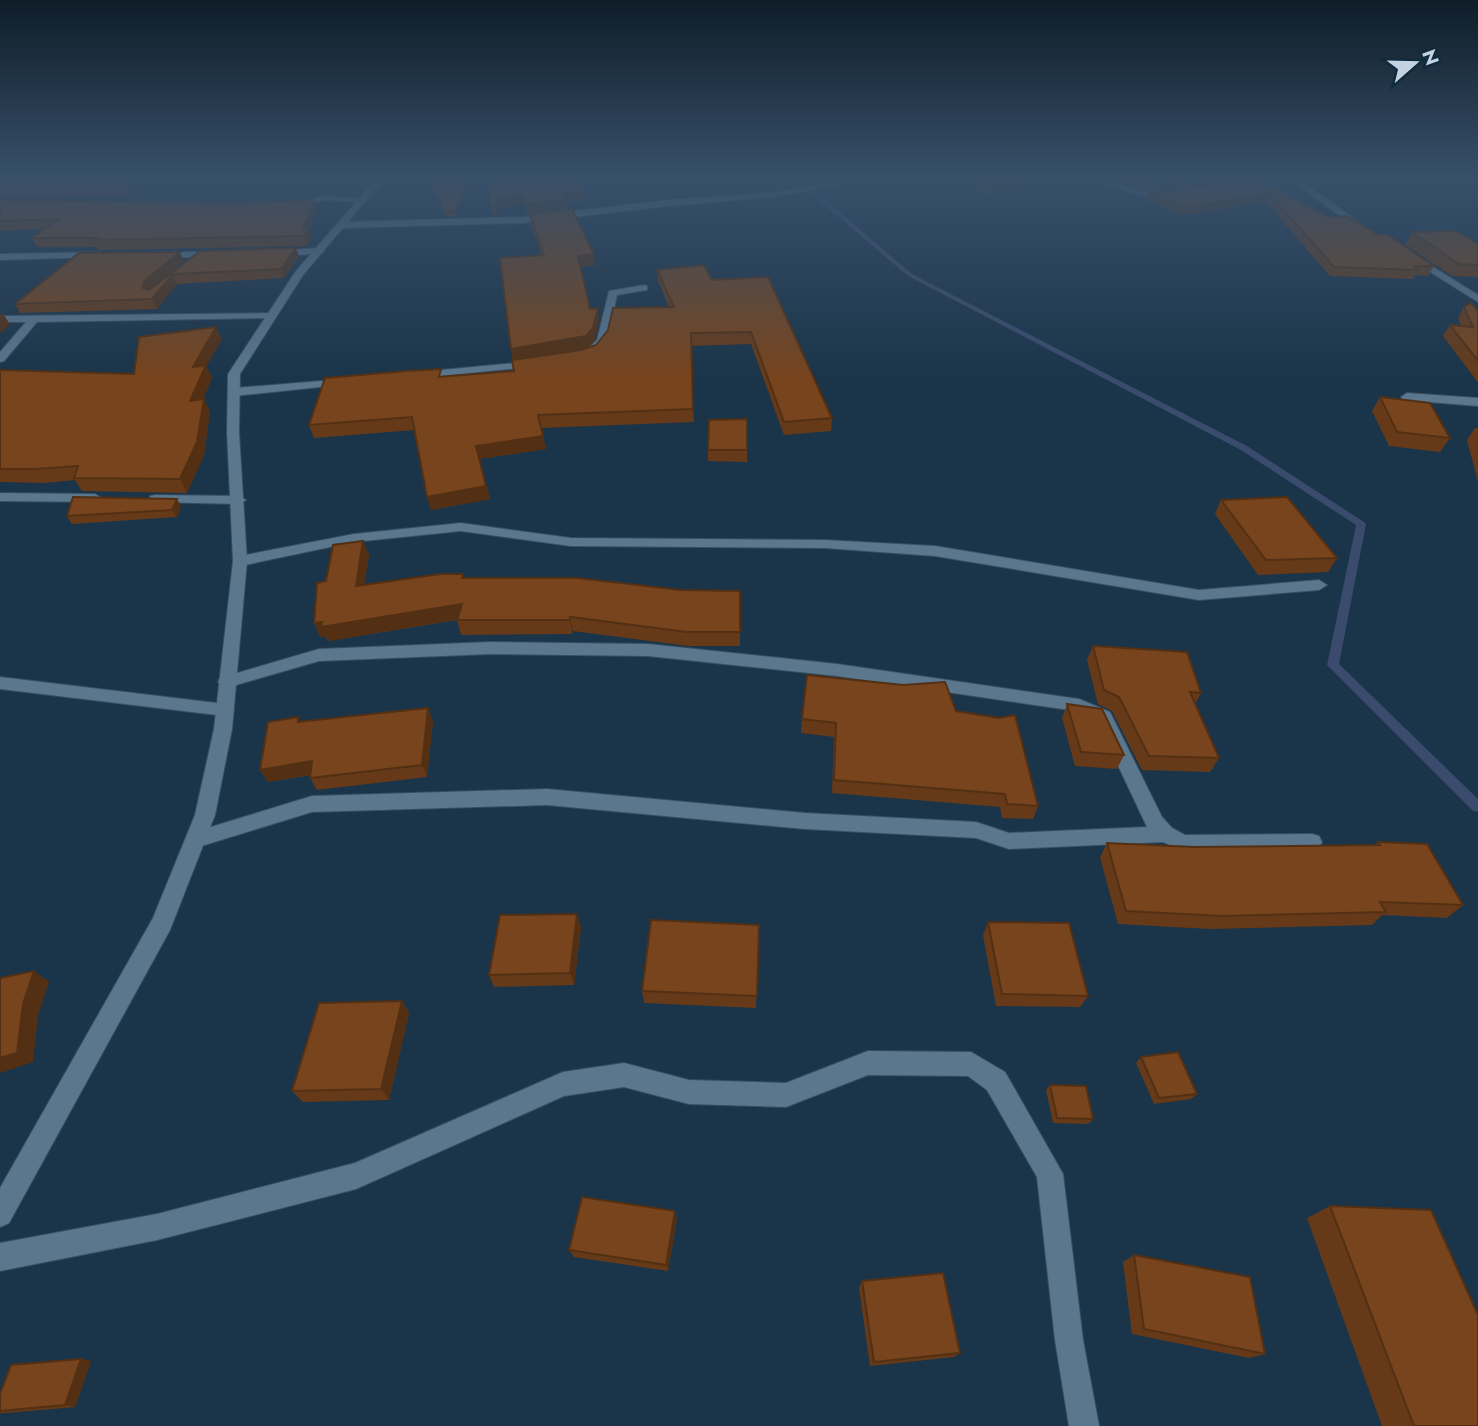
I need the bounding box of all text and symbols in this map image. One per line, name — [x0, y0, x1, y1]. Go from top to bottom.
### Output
north arrow — [1380, 28, 1450, 98]
text: N — [1415, 46, 1446, 69]

